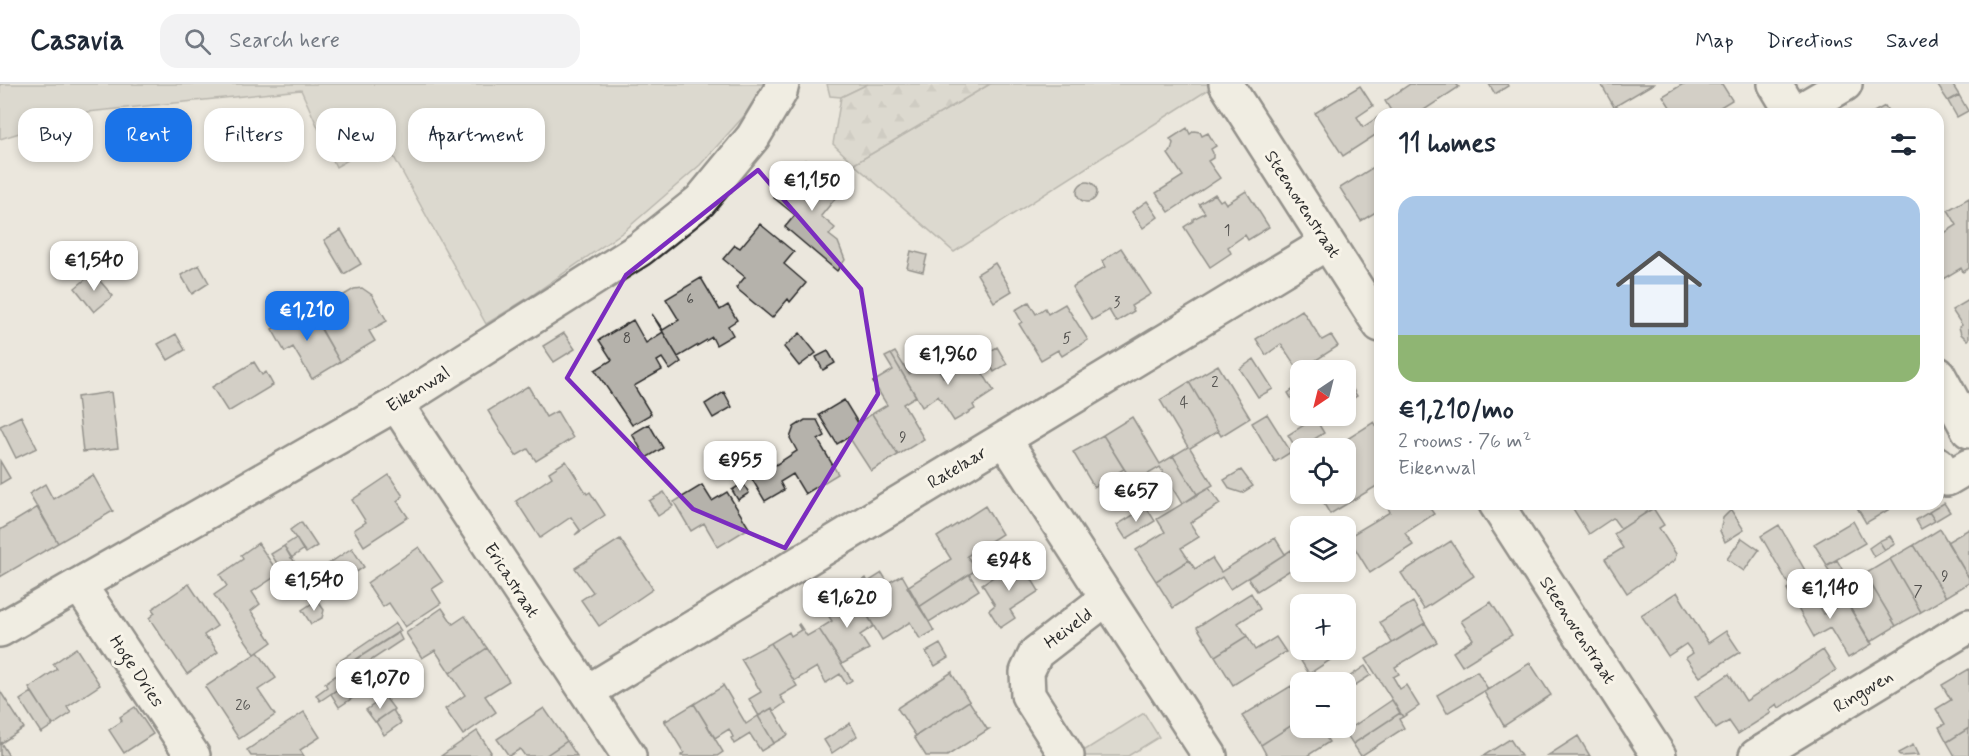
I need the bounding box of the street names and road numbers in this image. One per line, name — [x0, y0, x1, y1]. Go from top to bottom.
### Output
street label: Steenovenstraat — [1258, 146, 1346, 263]
street label: Eikenwal — [382, 361, 455, 419]
street label: Ratelaar — [923, 441, 992, 495]
street label: Ericastraat — [478, 538, 544, 623]
street label: Steenovenstraat — [1533, 572, 1621, 689]
street label: Heiveld — [1039, 603, 1098, 655]
street label: Hoge Dries — [102, 631, 169, 713]
street label: Ringoven — [1829, 665, 1898, 720]

